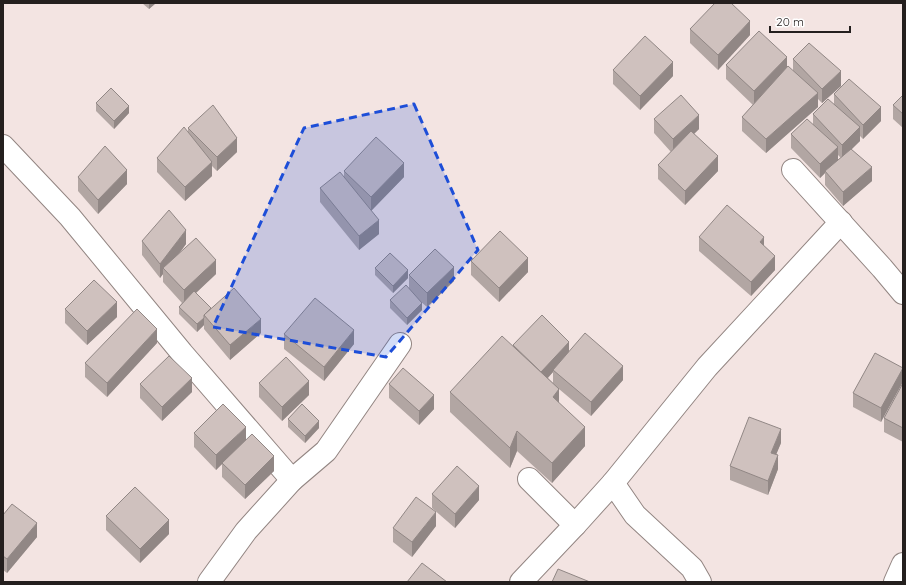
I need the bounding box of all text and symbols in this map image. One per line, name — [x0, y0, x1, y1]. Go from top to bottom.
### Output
scale bar — [770, 8, 850, 34]
text: 20 m — [776, 14, 804, 29]

